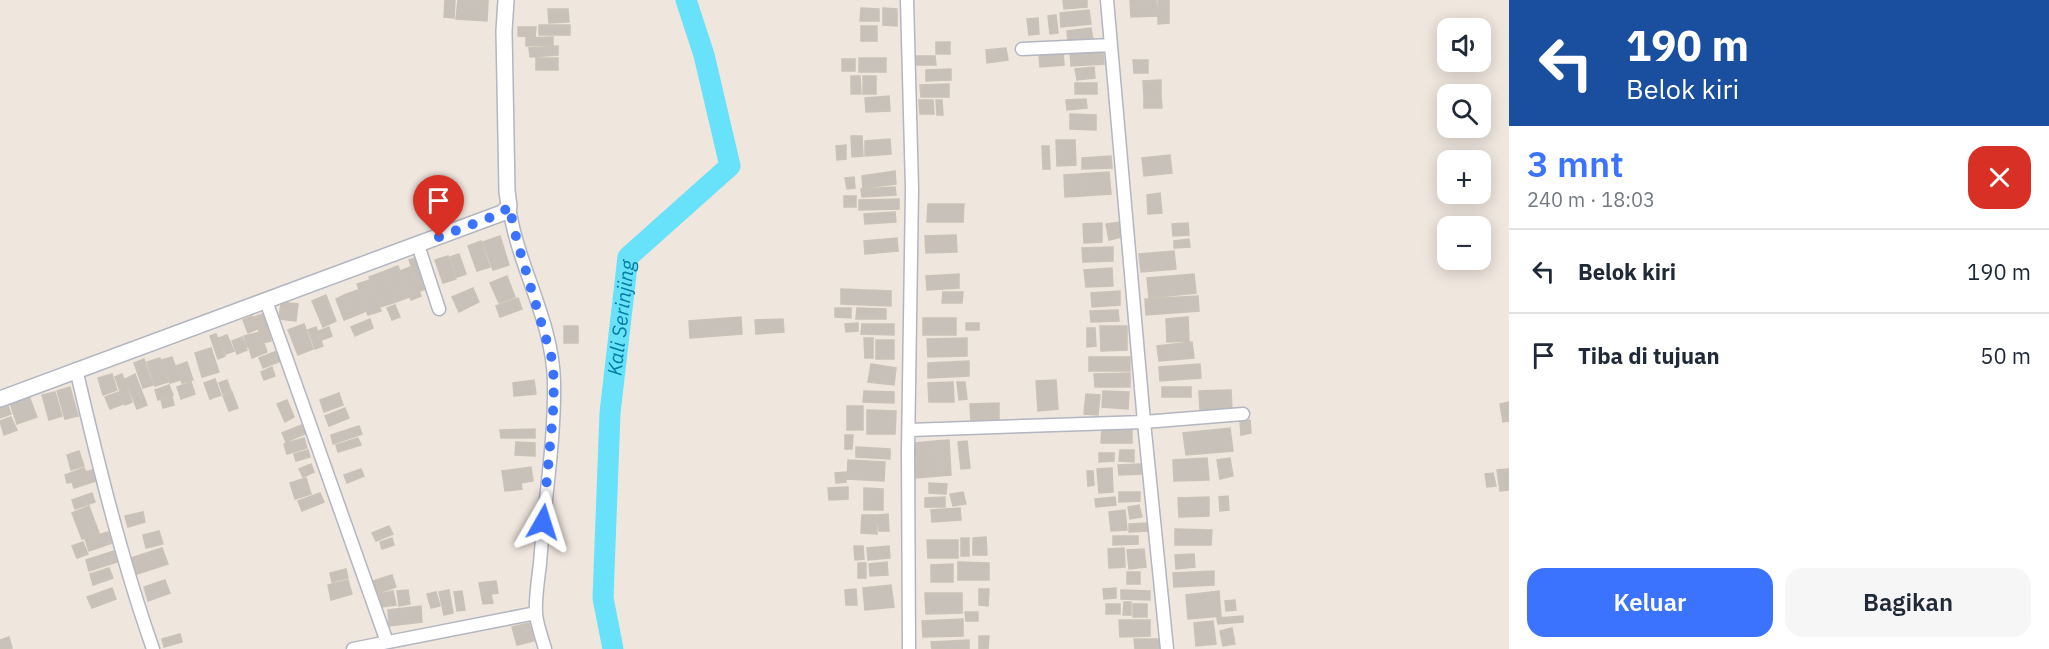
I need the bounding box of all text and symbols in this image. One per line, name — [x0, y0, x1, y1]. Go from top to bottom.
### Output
map controls — [1437, 18, 1491, 270]
button: sound — [1437, 18, 1491, 72]
text: 190 m — [1626, 18, 1749, 73]
icon: left — [1527, 24, 1605, 102]
text: Belok kiri — [1626, 71, 1739, 106]
button: search — [1437, 84, 1491, 138]
text: 3 mnt — [1527, 140, 1624, 187]
button: close — [1968, 146, 2031, 209]
button: + — [1437, 150, 1491, 204]
pin — [413, 175, 464, 237]
icon: arrive — [422, 184, 455, 217]
text: 240 m · 18:03 — [1527, 186, 1655, 213]
button: − — [1437, 216, 1491, 270]
icon: left — [1527, 255, 1560, 288]
text: Belok kiri — [1578, 257, 1676, 286]
text: 190 m — [1967, 257, 2031, 286]
water label: Kali Serinjing — [600, 258, 641, 377]
icon: arrive — [1527, 339, 1560, 372]
text: Tiba di tujuan — [1578, 341, 1720, 370]
text: 50 m — [1980, 341, 2031, 370]
position arrow — [511, 490, 575, 554]
button: Keluar — [1527, 568, 1773, 637]
button: Bagikan — [1785, 568, 2031, 637]

